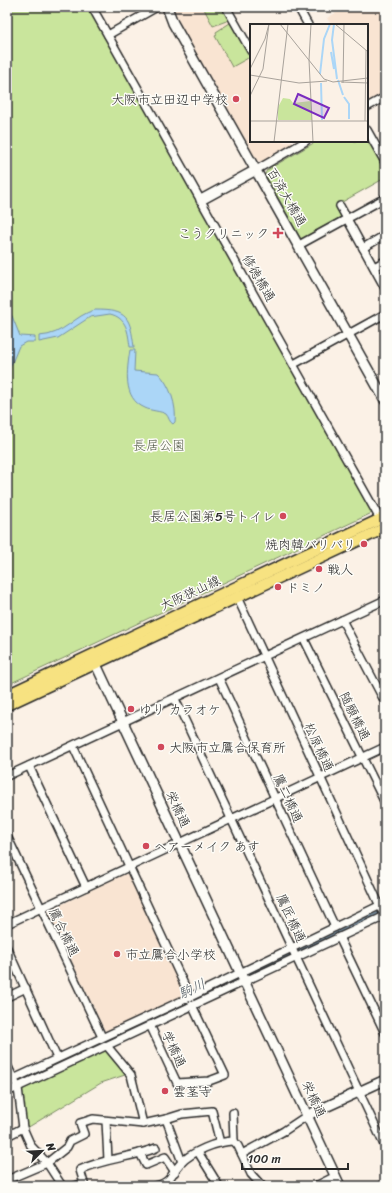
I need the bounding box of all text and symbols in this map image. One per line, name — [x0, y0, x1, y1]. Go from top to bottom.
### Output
inset map — [250, 24, 368, 142]
place label: 大阪市立田辺中学校 — [111, 88, 228, 111]
marker: 大阪市立田辺中学校 — [231, 94, 241, 104]
street label: 百済大橋通 — [261, 163, 313, 231]
place label: こうクリニック — [178, 222, 269, 245]
marker: こうクリニック — [272, 227, 284, 239]
street label: 修徳橋通 — [236, 250, 282, 306]
park label: 長居公園 — [133, 434, 185, 457]
place label: 長居公園第5号トイレ — [150, 505, 275, 528]
marker: 長居公園第5号トイレ — [278, 511, 288, 521]
place label: 焼肉韓バリバリ — [265, 533, 356, 556]
marker: 焼肉韓バリバリ — [359, 539, 369, 549]
place label: 戦人 — [327, 558, 353, 581]
marker: 戦人 — [314, 564, 324, 574]
street label: 大阪狭山線 — [156, 568, 225, 617]
place label: ドミノ — [286, 576, 325, 599]
marker: ドミノ — [273, 582, 283, 592]
street label: 随願橋通 — [333, 688, 377, 744]
place label: ゆり カラオケ — [139, 698, 220, 721]
marker: ゆり カラオケ — [126, 704, 136, 714]
street label: 松原橋通 — [298, 719, 340, 775]
place label: 大阪市立鷹合保育所 — [169, 736, 286, 759]
marker: 大阪市立鷹合保育所 — [156, 742, 166, 752]
street label: 鷹二橋通 — [267, 770, 309, 826]
street label: 栄橋通 — [159, 786, 197, 832]
place label: ヘアーメイク あす — [154, 835, 260, 858]
marker: ヘアーメイク あす — [141, 841, 151, 851]
street label: 鷹匠橋通 — [270, 890, 312, 946]
street label: 鷹合橋通 — [42, 904, 86, 960]
place label: 市立鷹合小学校 — [125, 943, 216, 966]
marker: 市立鷹合小学校 — [112, 949, 122, 959]
water label: 駒川 — [174, 972, 210, 1006]
street label: 学橋通 — [155, 1026, 193, 1072]
street label: 栄橋通 — [295, 1076, 333, 1122]
place label: 雲茎寺 — [173, 1080, 212, 1103]
marker: 雲茎寺 — [160, 1086, 170, 1096]
north arrow — [22, 1131, 62, 1171]
text: N — [40, 1139, 61, 1155]
scale bar — [242, 1145, 348, 1171]
text: 100 m — [248, 1148, 281, 1170]

